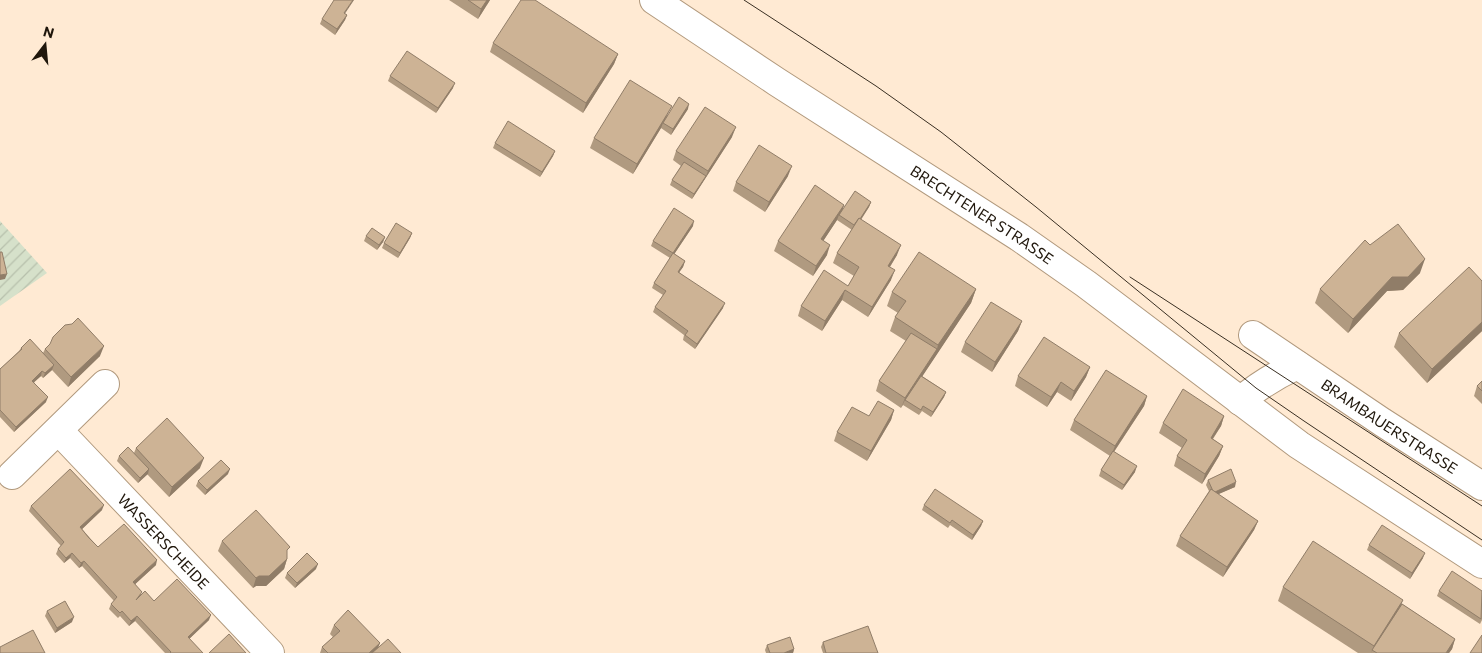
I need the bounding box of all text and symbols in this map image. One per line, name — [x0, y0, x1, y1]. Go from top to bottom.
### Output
north arrow — [20, 20, 70, 70]
text: N — [41, 22, 56, 42]
street label: BRECHTENER STRASSE — [907, 161, 1057, 268]
street label: BRAMBAUERSTRASSE — [1318, 375, 1461, 477]
street label: WASSERSCHEIDE — [114, 490, 213, 593]

